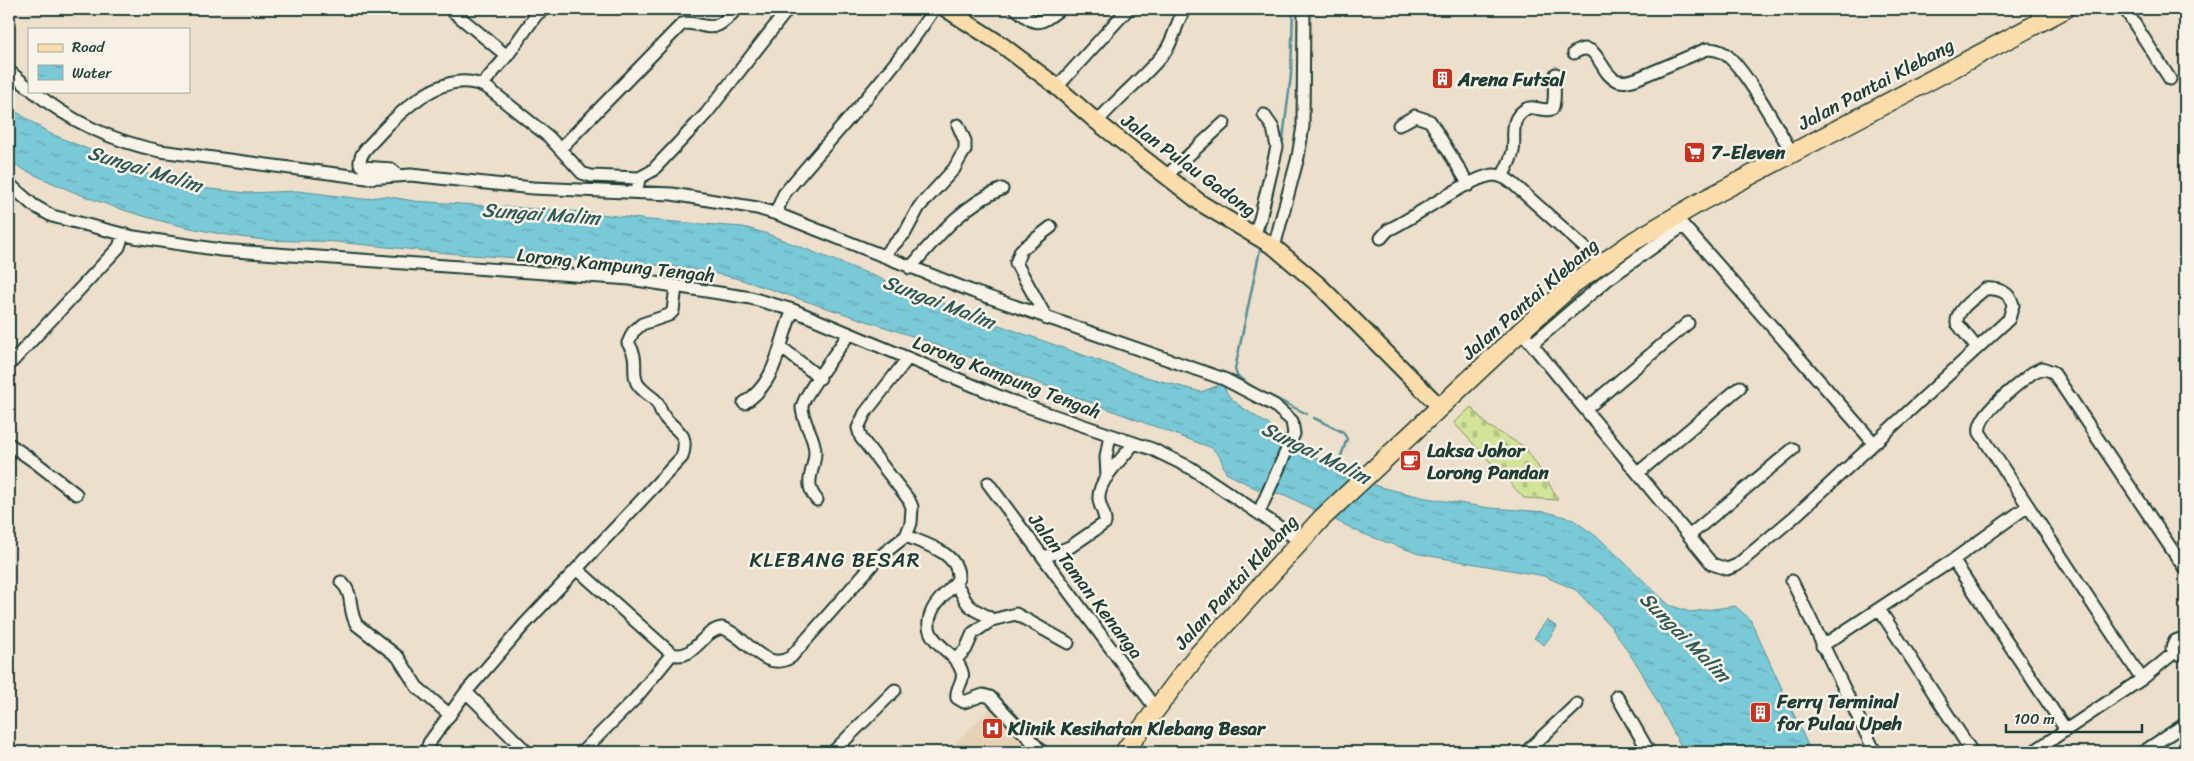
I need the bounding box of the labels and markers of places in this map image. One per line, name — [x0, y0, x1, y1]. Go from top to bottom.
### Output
place label: Arena Futsal — [1457, 63, 1566, 96]
building icon: Arena Futsal — [1430, 67, 1454, 91]
place label: 7-Eleven — [1711, 136, 1786, 169]
supermarket icon: 7-Eleven — [1683, 140, 1707, 164]
place label: Laksa Johor Lorong Pandan — [1427, 434, 1550, 489]
cafe icon: Laksa Johor Lorong Pandan — [1399, 449, 1423, 473]
place label: Ferry Terminal for Pulau Upeh — [1776, 685, 1902, 740]
building icon: Ferry Terminal for Pulau Upeh — [1749, 700, 1773, 724]
place label: Klinik Kesihatan Klebang Besar — [1007, 712, 1267, 745]
hospital icon: Klinik Kesihatan Klebang Besar — [980, 716, 1004, 740]

